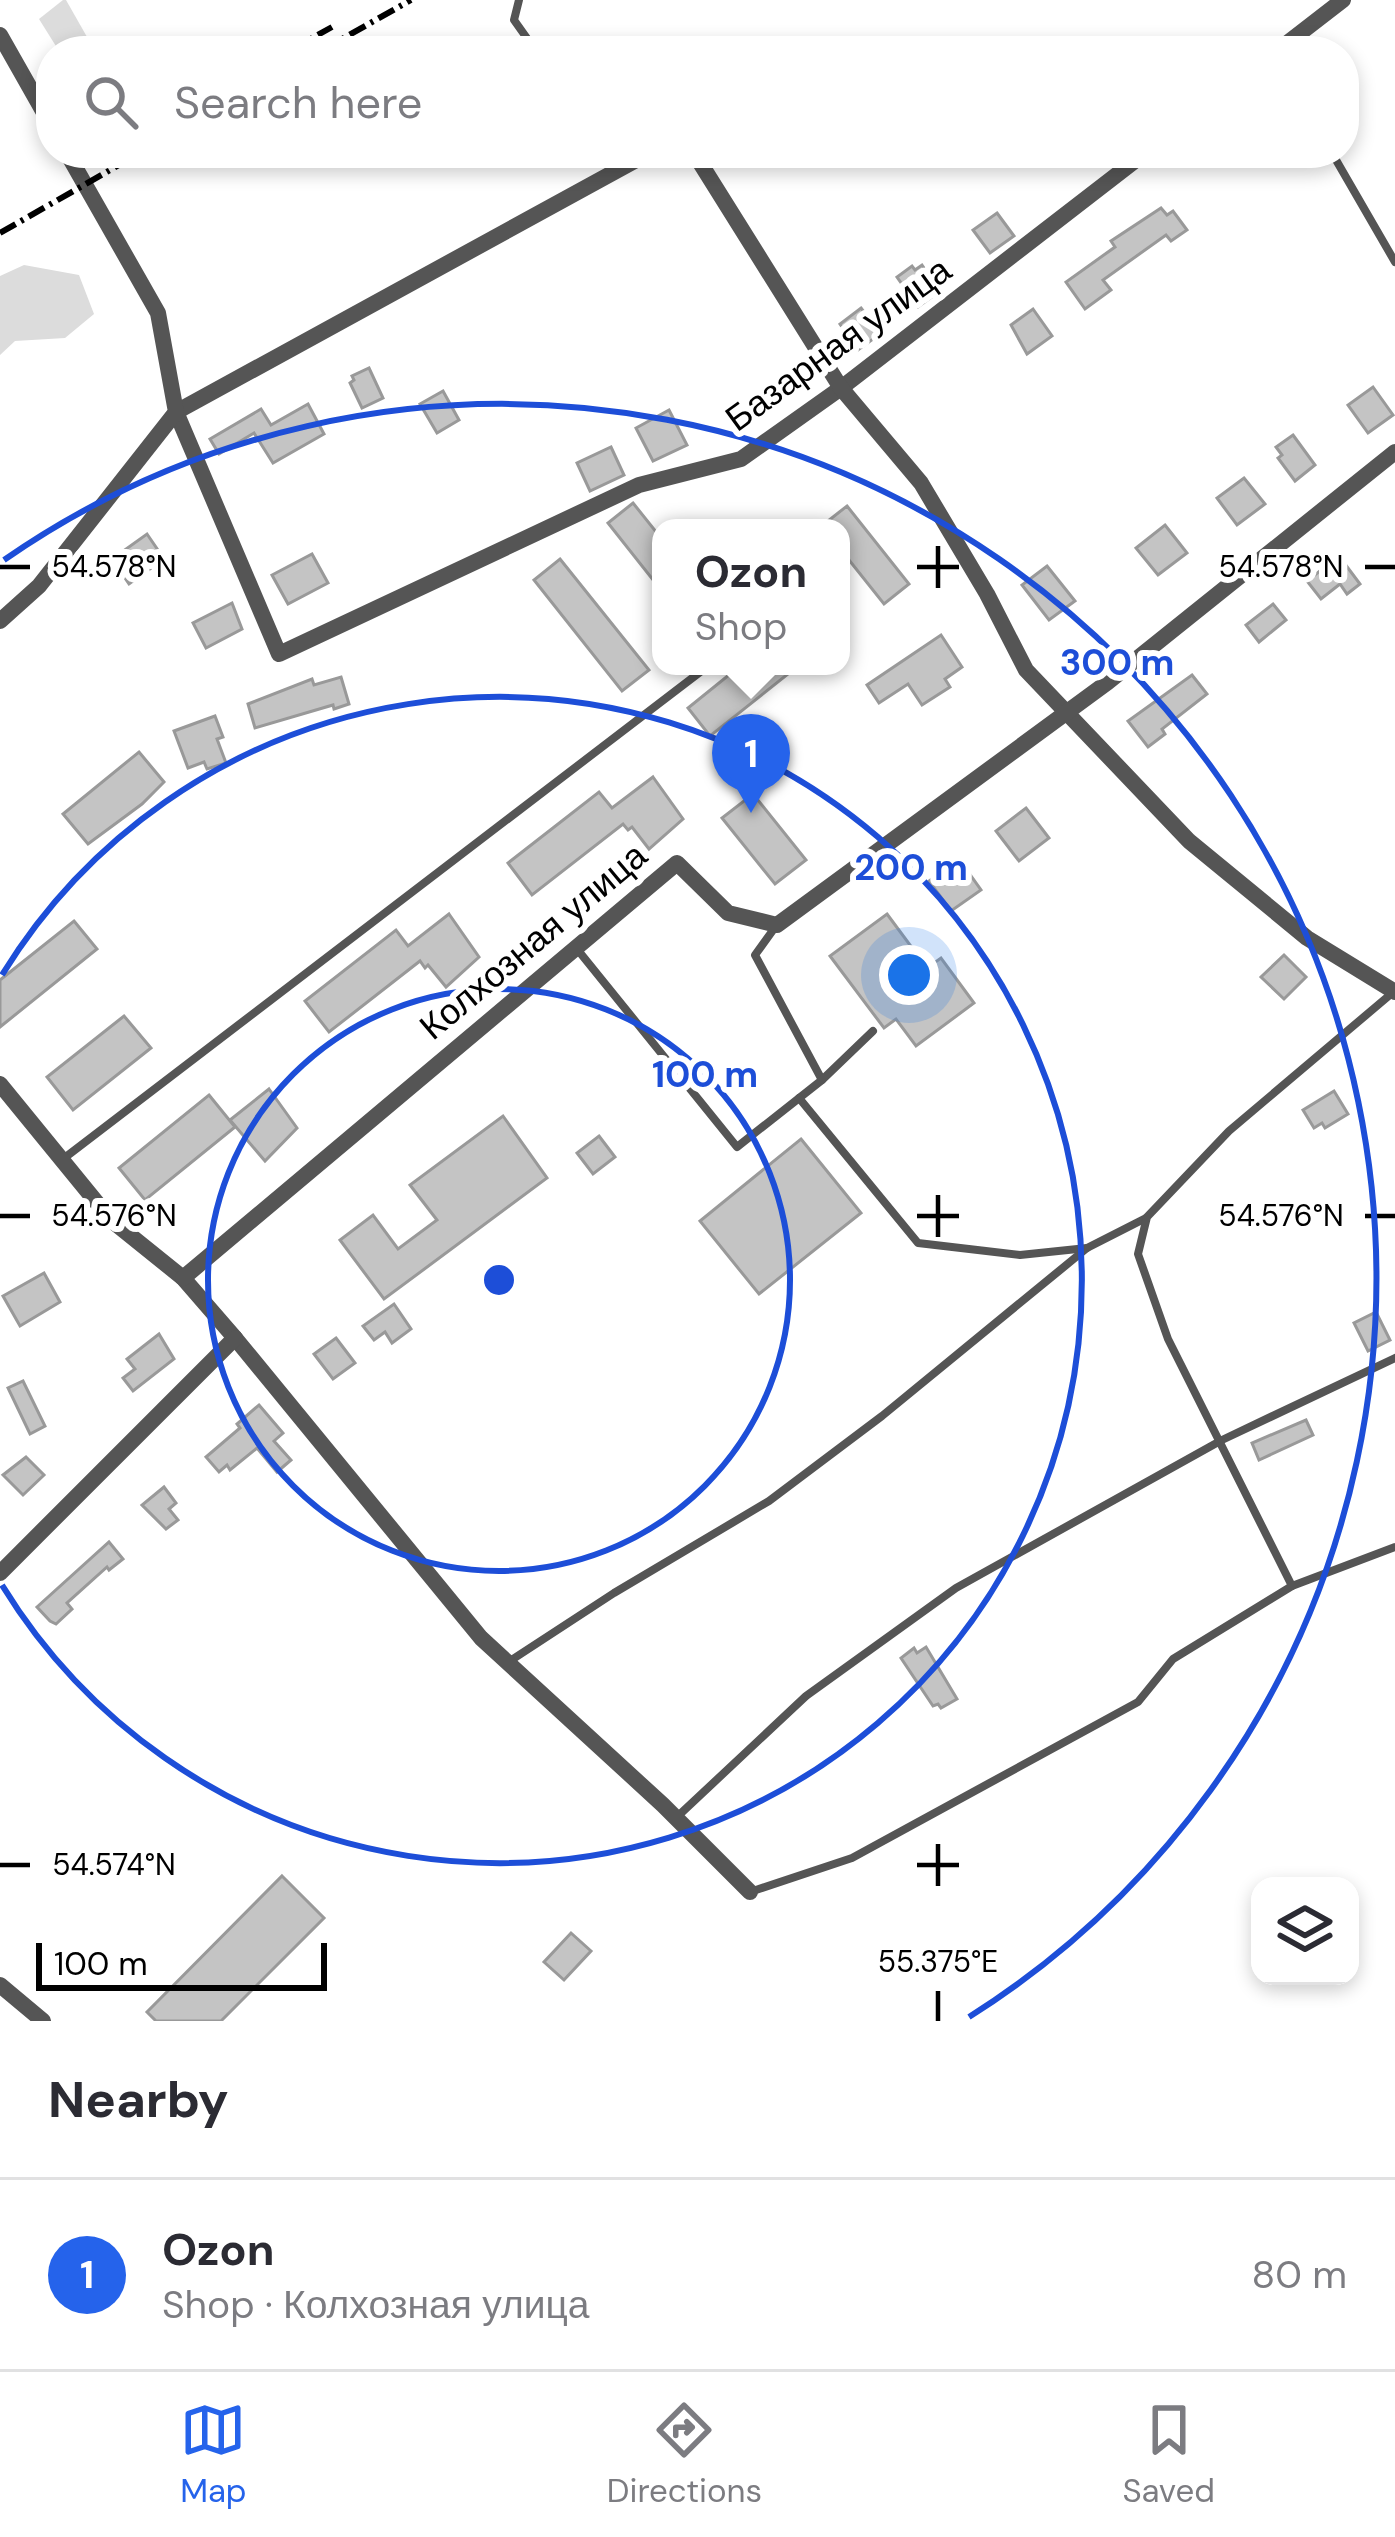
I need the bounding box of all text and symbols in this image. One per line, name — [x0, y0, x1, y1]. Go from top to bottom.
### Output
search box — [36, 36, 1359, 168]
icon: search — [78, 69, 144, 135]
text: Search here — [174, 73, 422, 132]
street label: Базарная улица — [716, 246, 961, 442]
popup — [652, 519, 850, 675]
text: Ozon — [695, 542, 807, 601]
text: 54.578°N — [51, 547, 177, 586]
text: 54.578°N — [1218, 547, 1344, 586]
text: Shop — [695, 601, 787, 652]
text: 300 m — [1060, 639, 1174, 686]
pin: 1 — [712, 714, 790, 813]
street label: Колхозная улица — [410, 831, 657, 1050]
text: 200 m — [854, 844, 968, 891]
your location — [879, 945, 939, 1005]
text: 100 m — [652, 1051, 758, 1098]
text: 54.576°N — [51, 1196, 177, 1235]
text: 54.576°N — [1218, 1196, 1344, 1235]
centre of rings — [478, 1259, 520, 1301]
text: 54.574°N — [52, 1845, 176, 1884]
map controls — [1251, 1877, 1359, 1985]
button: layers — [1251, 1877, 1359, 1985]
scale bar — [36, 1937, 327, 1990]
text: 100 m — [54, 1942, 148, 1985]
text: 55.375°E — [878, 1942, 998, 1981]
text: Nearby — [48, 2066, 229, 2133]
text: Ozon — [162, 2220, 275, 2279]
text: 1 — [80, 2249, 94, 2300]
text: 80 m — [1251, 2249, 1347, 2300]
text: Shop · Колхозная улица — [162, 2279, 590, 2330]
tab: Map — [180, 2397, 247, 2512]
tab: Directions — [607, 2397, 762, 2512]
tab: Saved — [1122, 2397, 1215, 2512]

